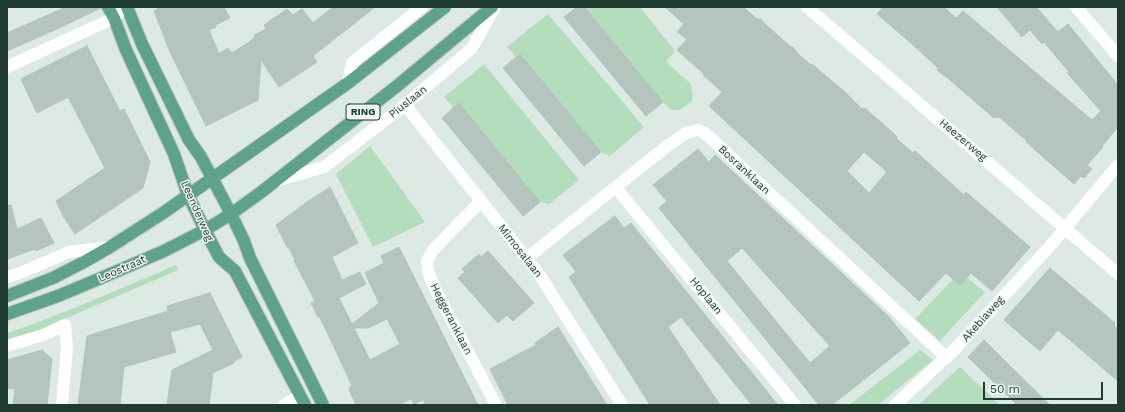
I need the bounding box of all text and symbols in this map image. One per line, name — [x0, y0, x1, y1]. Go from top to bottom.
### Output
street label: Piuslaan — [386, 83, 430, 121]
road number: RING — [346, 104, 380, 120]
street label: Heezerweg — [936, 116, 990, 164]
street label: Bosranklaan — [715, 143, 773, 197]
street label: Leenderweg — [178, 179, 216, 243]
street label: Mimosalaan — [495, 222, 545, 280]
street label: Leostraat — [96, 253, 148, 285]
street label: Hoplaan — [687, 275, 725, 317]
street label: Heggeranklaan — [427, 281, 475, 357]
street label: Akebiaweg — [959, 293, 1007, 345]
scale bar — [985, 374, 1105, 400]
text: 50 m — [990, 382, 1020, 396]

